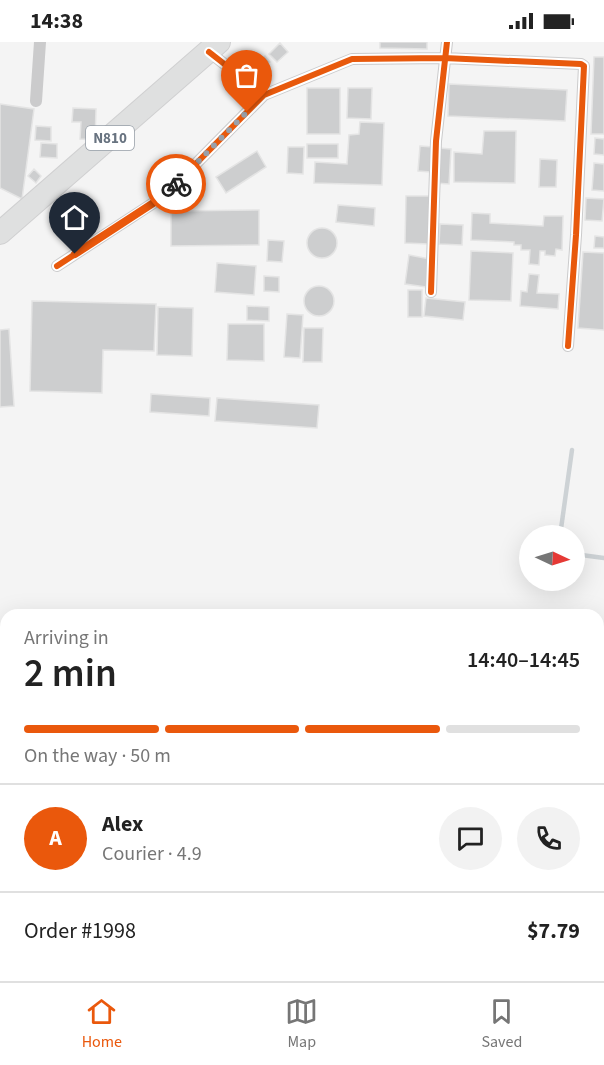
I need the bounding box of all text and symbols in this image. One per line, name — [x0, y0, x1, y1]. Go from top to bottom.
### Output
text: 14:38 — [30, 5, 83, 37]
pin — [221, 50, 272, 112]
icon: bag — [230, 59, 263, 92]
road number: N810 — [86, 126, 134, 150]
courier — [146, 154, 206, 214]
icon: bike — [160, 168, 193, 201]
pin — [49, 192, 100, 254]
icon: home — [58, 201, 91, 234]
north arrow — [519, 525, 585, 591]
map controls — [519, 525, 585, 591]
text: Arriving in — [24, 624, 109, 652]
text: 14:40–14:45 — [467, 644, 580, 676]
text: 2 min — [24, 646, 117, 702]
text: On the way · 50 m — [24, 742, 171, 770]
button: chat — [439, 807, 502, 870]
button: phone — [517, 807, 580, 870]
text: Alex — [102, 808, 143, 840]
text: A — [49, 822, 62, 854]
text: Courier · 4.9 — [102, 840, 202, 868]
text: Order #1998 — [24, 915, 136, 947]
text: $7.79 — [527, 915, 580, 947]
tab: Home — [82, 995, 122, 1053]
tab: Map — [285, 995, 318, 1053]
tab: Saved — [482, 995, 522, 1053]

